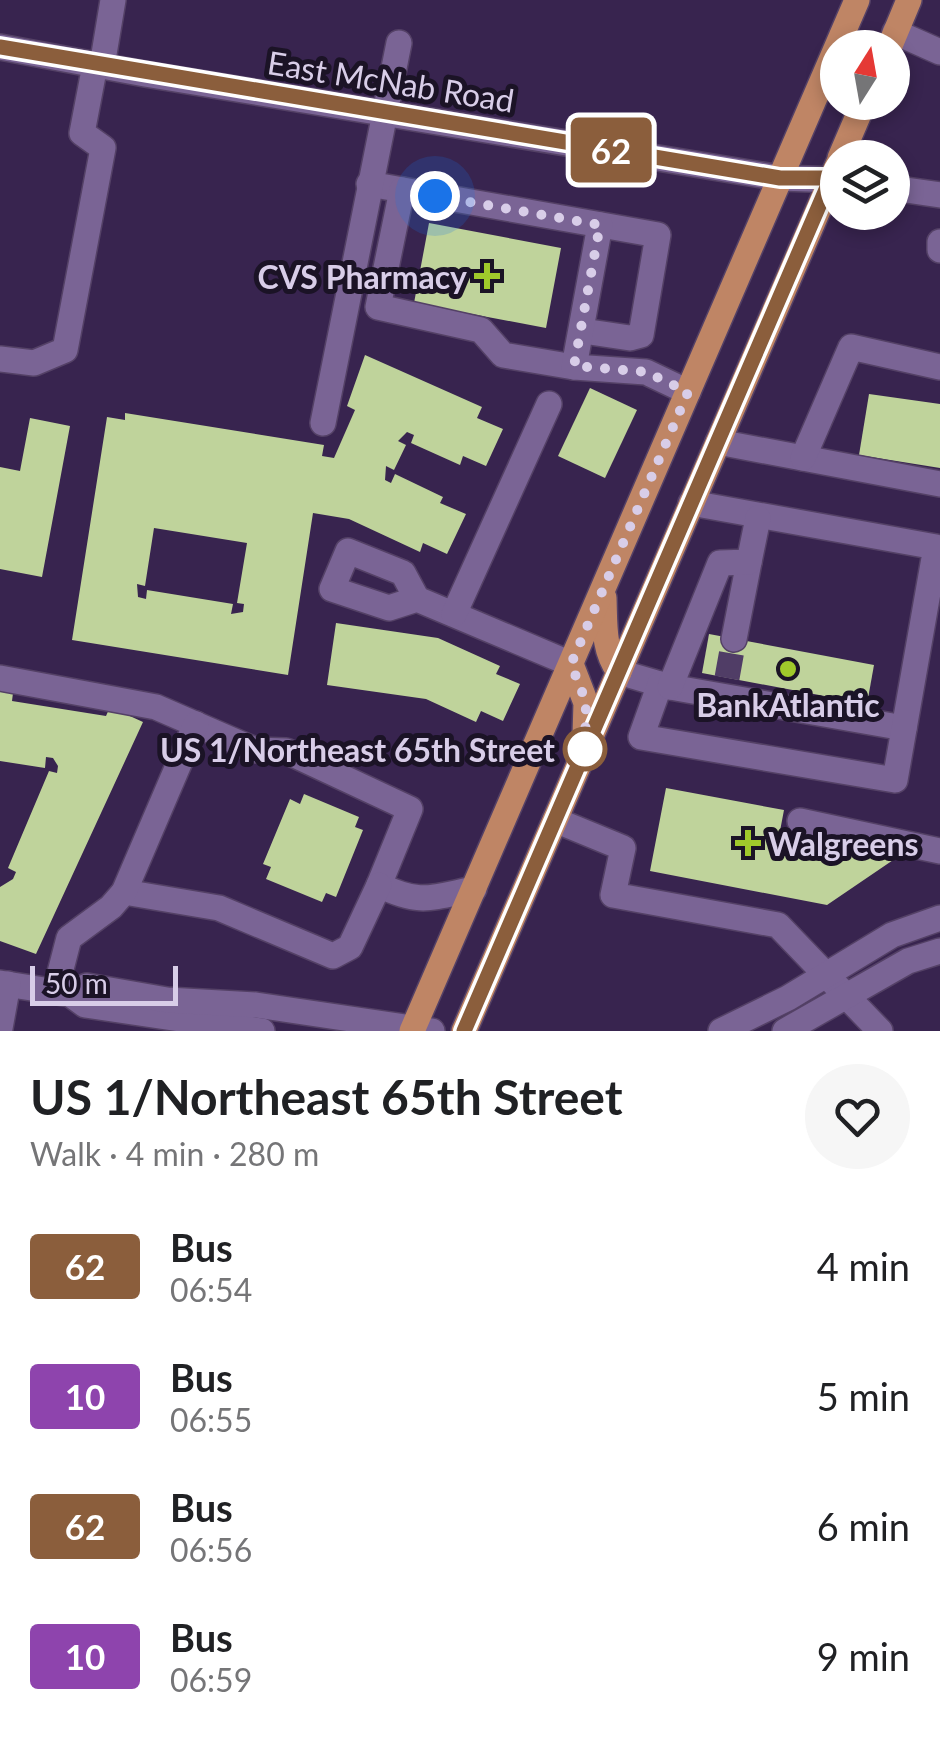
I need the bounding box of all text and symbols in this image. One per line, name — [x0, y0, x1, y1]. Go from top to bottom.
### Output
north arrow — [820, 30, 910, 120]
map controls — [820, 30, 910, 230]
street label: East McNab Road — [265, 42, 517, 120]
line badge: 62 — [566, 118, 656, 182]
text: 62 — [591, 129, 631, 171]
button: layers — [820, 140, 910, 230]
your location — [410, 171, 460, 221]
place label: CVS Pharmacy — [258, 257, 467, 296]
marker: CVS Pharmacy — [476, 265, 498, 287]
marker: BankAtlantic — [777, 658, 799, 680]
place label: BankAtlantic — [696, 685, 880, 724]
marker: US 1/Northeast 65th Street — [564, 728, 606, 770]
place label: US 1/Northeast 65th Street — [160, 730, 555, 769]
place label: Walgreens — [768, 824, 919, 863]
marker: Walgreens — [737, 832, 759, 854]
scale bar — [30, 961, 178, 1006]
text: 50 m — [45, 966, 108, 1000]
button: heart — [805, 1064, 910, 1169]
text: US 1/Northeast 65th Street — [30, 1068, 623, 1125]
text: Walk · 4 min · 280 m — [30, 1134, 319, 1173]
text: Bus — [170, 1224, 233, 1270]
text: 4 min — [817, 1243, 910, 1289]
text: 62 — [65, 1245, 105, 1287]
text: 06:54 — [170, 1270, 252, 1309]
text: Bus — [170, 1354, 233, 1400]
text: 5 min — [817, 1373, 910, 1419]
text: 10 — [65, 1375, 105, 1417]
text: 06:55 — [170, 1400, 252, 1439]
text: Bus — [170, 1484, 233, 1530]
text: 6 min — [817, 1503, 910, 1549]
text: 62 — [65, 1505, 105, 1547]
text: 06:56 — [170, 1530, 252, 1569]
text: Bus — [170, 1614, 233, 1660]
text: 9 min — [817, 1633, 910, 1679]
text: 10 — [65, 1635, 105, 1677]
text: 06:59 — [170, 1660, 252, 1699]

